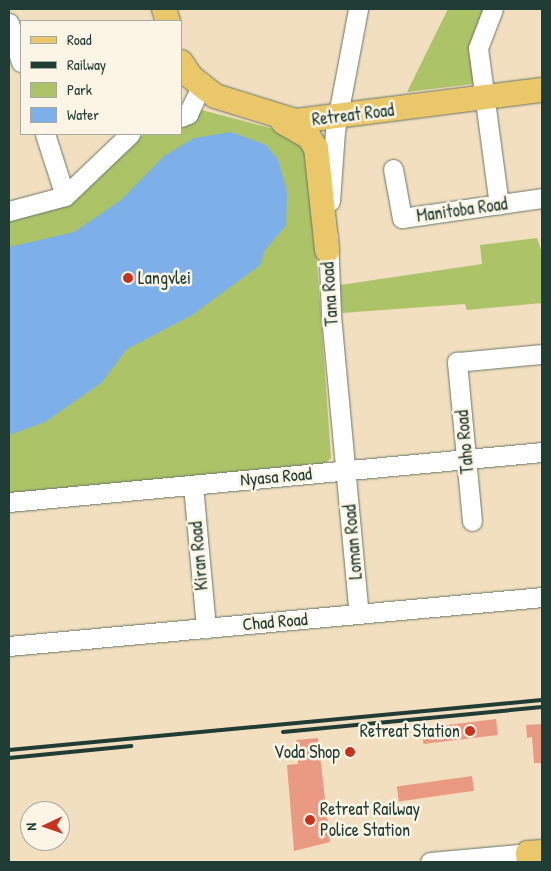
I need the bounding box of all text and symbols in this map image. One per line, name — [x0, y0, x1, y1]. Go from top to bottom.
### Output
legend — [20, 20, 182, 135]
text: Road — [67, 29, 92, 50]
text: Railway — [67, 54, 106, 75]
text: Park — [67, 79, 92, 100]
street label: Retreat Road — [311, 99, 395, 131]
text: Water — [67, 104, 99, 125]
street label: Manitoba Road — [415, 193, 509, 227]
street label: Tana Road — [317, 261, 343, 327]
place label: Langvlei — [138, 267, 191, 289]
marker: Langvlei — [122, 272, 134, 284]
street label: Taho Road — [451, 409, 479, 475]
street label: Nyasa Road — [239, 463, 313, 491]
street label: Loman Road — [339, 504, 367, 580]
street label: Kiran Road — [185, 521, 213, 591]
street label: Chad Road — [242, 608, 308, 636]
place label: Retreat Station — [360, 720, 460, 742]
marker: Retreat Station — [464, 725, 476, 737]
place label: Voda Shop — [274, 741, 340, 763]
marker: Voda Shop — [344, 746, 356, 758]
place label: Retreat Railway Police Station — [320, 799, 420, 842]
north arrow — [20, 801, 70, 851]
marker: Retreat Railway Police Station — [304, 814, 316, 826]
text: N — [21, 823, 40, 831]

